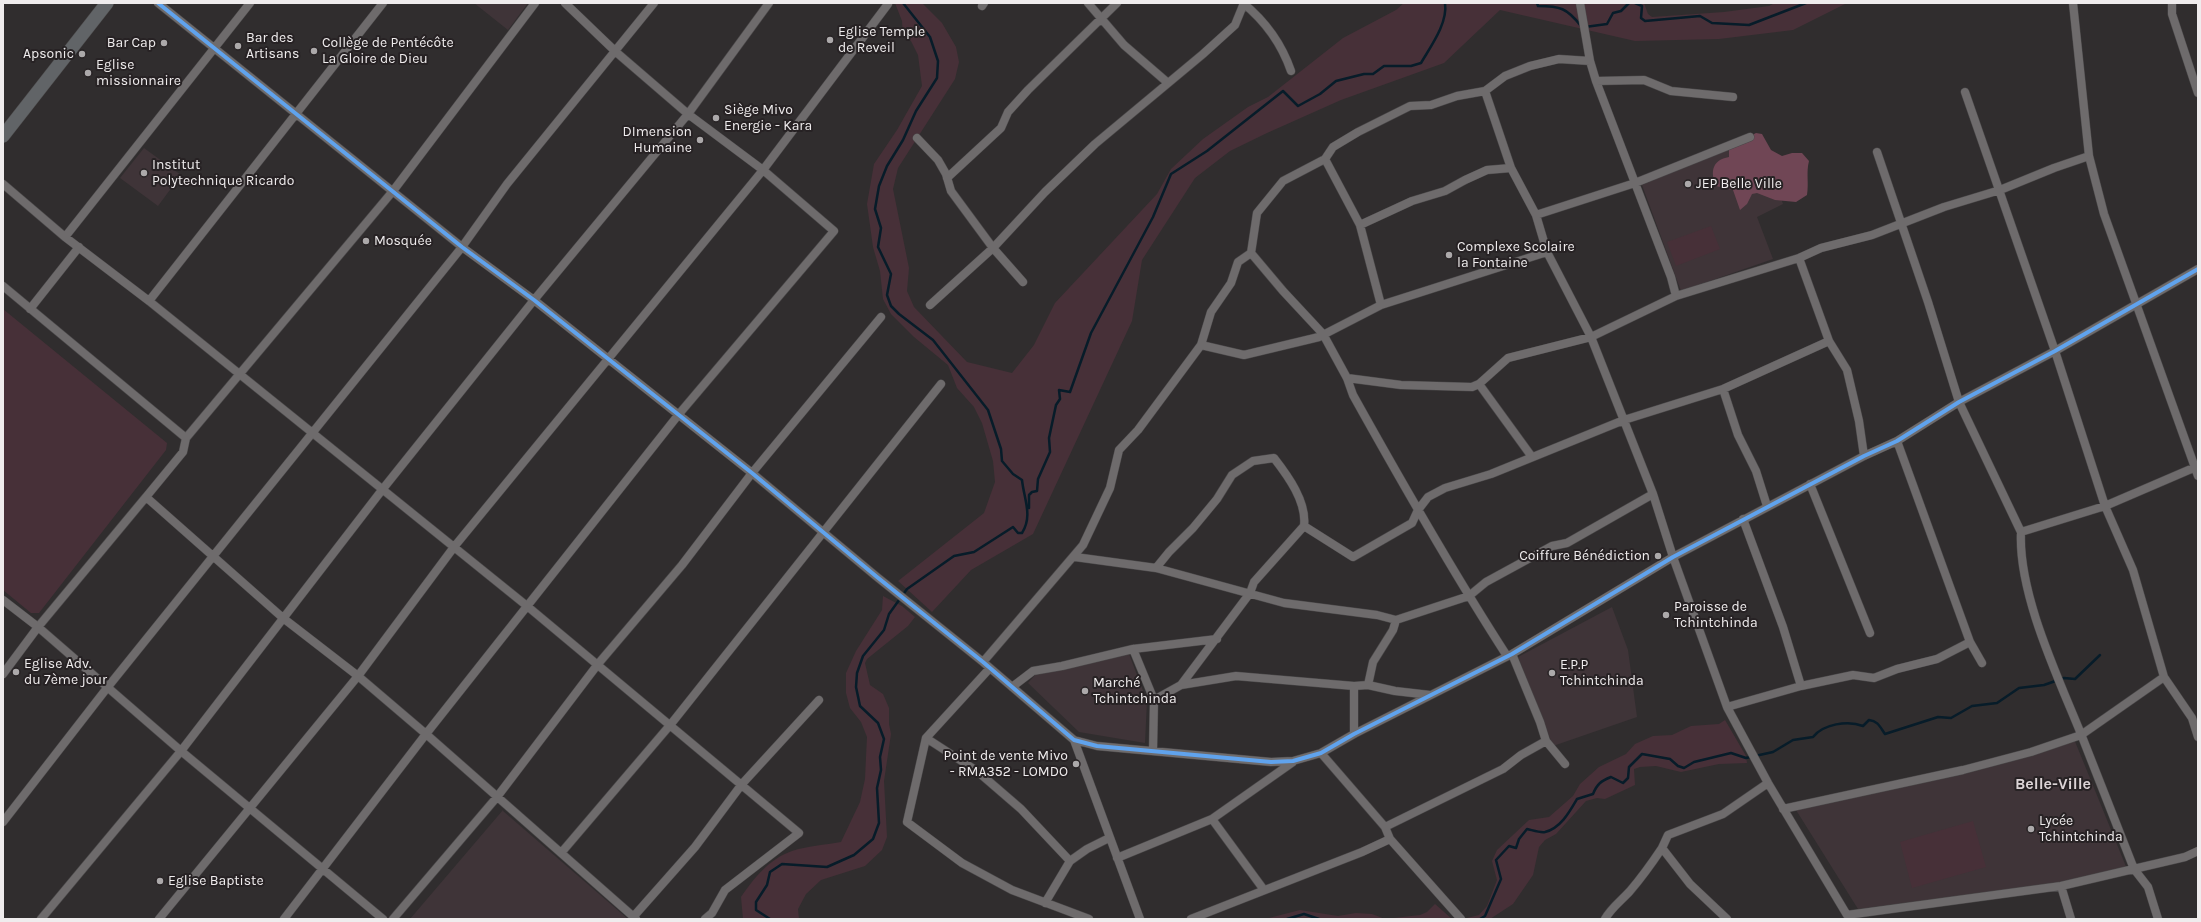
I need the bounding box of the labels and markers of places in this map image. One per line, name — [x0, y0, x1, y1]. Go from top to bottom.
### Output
place label: Eglise Temple de Reveil — [838, 24, 925, 56]
place label: Bar des Artisans — [246, 30, 299, 62]
place label: Bar Cap — [107, 35, 156, 51]
place label: Collège de Pentécôte La Gloire de Dieu — [322, 35, 454, 68]
marker: Eglise Temple de Reveil — [825, 35, 835, 45]
marker: Bar Cap — [159, 38, 169, 48]
marker: Bar des Artisans — [233, 41, 243, 51]
place label: Apsonic — [23, 46, 74, 62]
marker: Collège de Pentécôte La Gloire de Dieu — [309, 46, 319, 56]
marker: Apsonic — [77, 49, 87, 59]
place label: Eglise missionnaire — [96, 57, 181, 90]
marker: Eglise missionnaire — [83, 68, 93, 78]
place label: Siège Mivo Energie - Kara — [724, 102, 812, 134]
marker: Siège Mivo Energie - Kara — [711, 113, 721, 123]
place label: DImension Humaine — [622, 124, 692, 156]
marker: DImension Humaine — [695, 135, 705, 145]
place label: Institut Polytechnique Ricardo — [152, 157, 294, 190]
marker: Institut Polytechnique Ricardo — [139, 168, 149, 178]
place label: JEP Belle Ville — [1696, 176, 1782, 192]
marker: JEP Belle Ville — [1683, 179, 1693, 189]
place label: Mosquée — [374, 233, 432, 249]
marker: Mosquée — [361, 236, 371, 246]
place label: Complexe Scolaire la Fontaine — [1457, 239, 1575, 272]
marker: Complexe Scolaire la Fontaine — [1444, 250, 1454, 260]
place label: Coiffure Bénédiction — [1519, 548, 1650, 564]
marker: Coiffure Bénédiction — [1653, 551, 1663, 561]
place label: Paroisse de Tchintchinda — [1674, 599, 1758, 632]
marker: Paroisse de Tchintchinda — [1661, 610, 1671, 620]
place label: Eglise Adv. du 7ème jour — [24, 656, 107, 688]
place label: E.P.P Tchintchinda — [1560, 657, 1644, 690]
marker: Eglise Adv. du 7ème jour — [11, 667, 21, 677]
marker: E.P.P Tchintchinda — [1547, 668, 1557, 678]
place label: Marché Tchintchinda — [1093, 675, 1177, 708]
marker: Marché Tchintchinda — [1080, 686, 1090, 696]
place label: Point de vente Mivo - RMA352 - LOMDO — [943, 748, 1068, 780]
marker: Point de vente Mivo - RMA352 - LOMDO — [1071, 759, 1081, 769]
place label: Lycée Tchintchinda — [2039, 813, 2123, 846]
marker: Lycée Tchintchinda — [2026, 824, 2036, 834]
place label: Eglise Baptiste — [168, 873, 264, 889]
marker: Eglise Baptiste — [155, 876, 165, 886]

